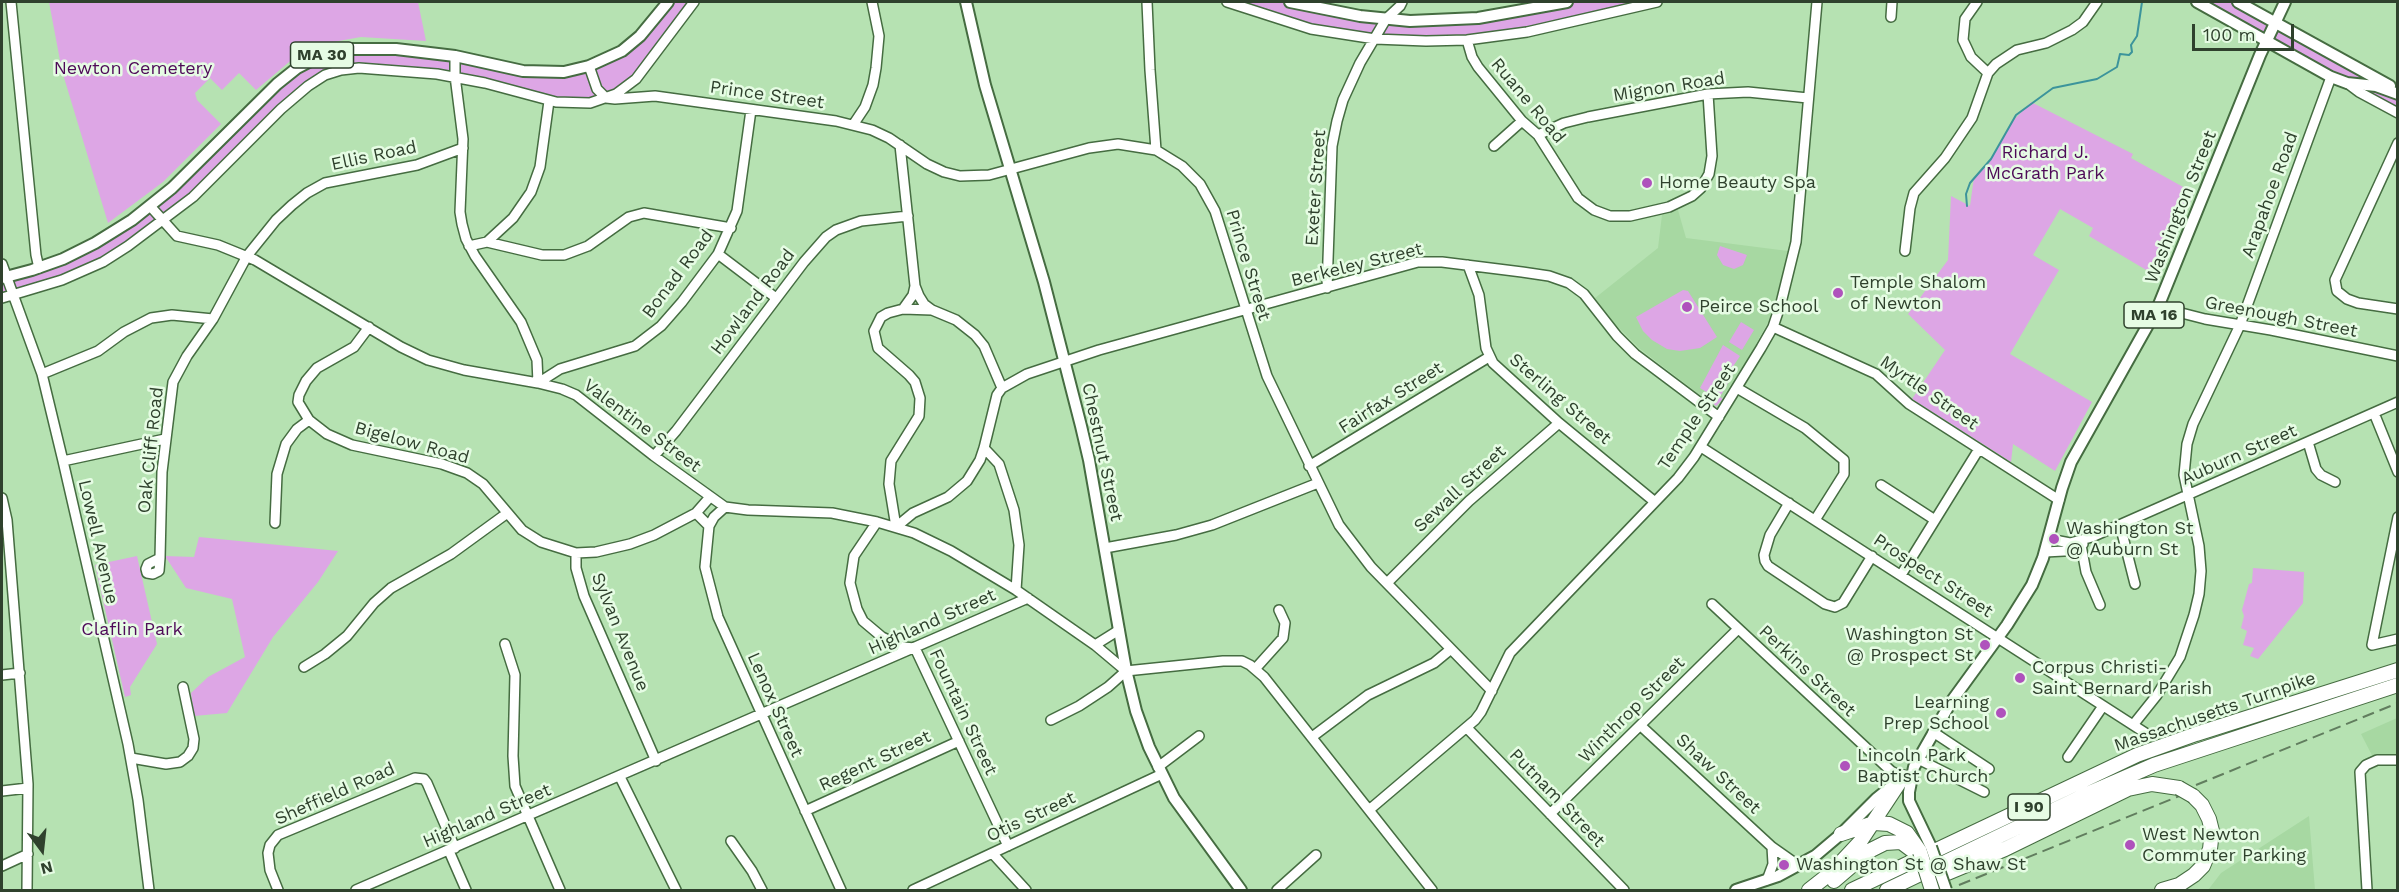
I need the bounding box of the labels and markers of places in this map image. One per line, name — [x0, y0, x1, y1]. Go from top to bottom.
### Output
place label: Home Beauty Spa — [1659, 172, 1816, 194]
marker: Home Beauty Spa — [1640, 176, 1654, 190]
place label: Temple Shalom of Newton — [1850, 272, 1986, 314]
marker: Temple Shalom of Newton — [1831, 286, 1845, 300]
place label: Peirce School — [1699, 296, 1819, 318]
marker: Peirce School — [1680, 300, 1694, 314]
place label: Washington St @ Auburn St — [2066, 518, 2194, 560]
marker: Washington St @ Auburn St — [2047, 532, 2061, 546]
place label: Washington St @ Prospect St — [1845, 624, 1973, 666]
marker: Washington St @ Prospect St — [1978, 638, 1992, 652]
place label: Corpus Christi- Saint Bernard Parish — [2032, 657, 2212, 700]
marker: Corpus Christi- Saint Bernard Parish — [2013, 671, 2027, 685]
place label: Learning Prep School — [1883, 692, 1989, 734]
marker: Learning Prep School — [1994, 706, 2008, 720]
place label: Lincoln Park Baptist Church — [1857, 745, 1988, 788]
marker: Lincoln Park Baptist Church — [1838, 759, 1852, 773]
place label: West Newton Commuter Parking — [2142, 824, 2306, 866]
marker: West Newton Commuter Parking — [2123, 838, 2137, 852]
place label: Washington St @ Shaw St — [1796, 854, 2026, 876]
marker: Washington St @ Shaw St — [1777, 858, 1791, 872]

